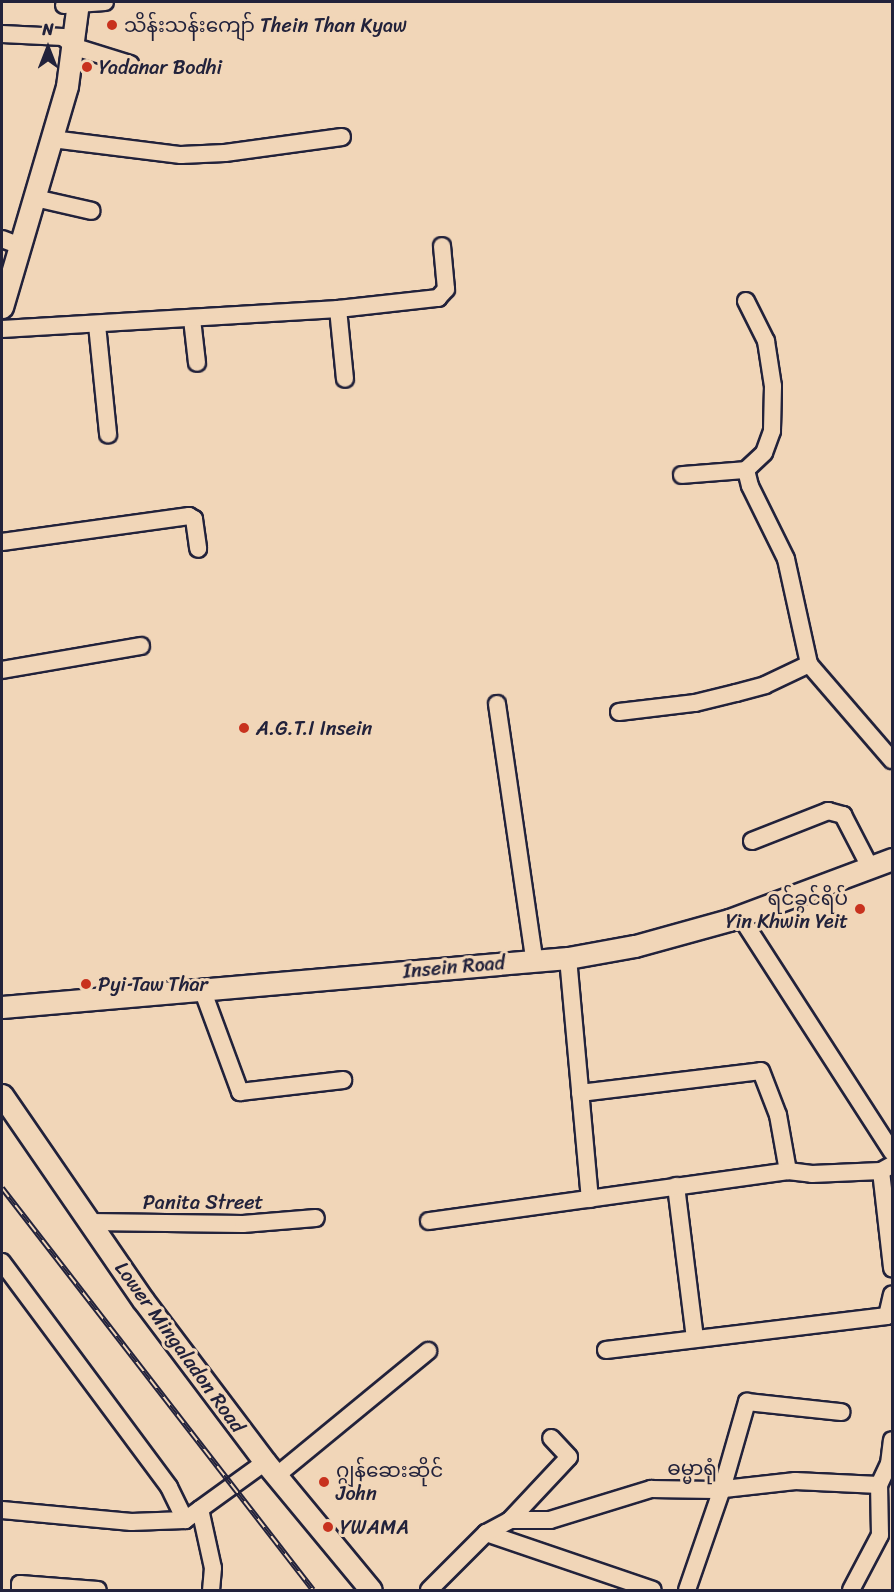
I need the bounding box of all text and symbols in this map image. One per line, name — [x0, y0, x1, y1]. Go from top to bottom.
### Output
place label: သိန်းသန်းကျော် Thein Than Kyaw — [124, 13, 407, 37]
text: N — [42, 15, 54, 44]
north arrow — [18, 18, 78, 78]
marker: သိန်းသန်းကျော် Thein Than Kyaw — [105, 18, 119, 32]
place label: Yadanar Bodhi — [99, 55, 222, 79]
marker: Yadanar Bodhi — [80, 60, 94, 74]
place label: A.G.T.I Insein — [256, 716, 374, 740]
marker: A.G.T.I Insein — [237, 721, 251, 735]
place label: ရင်ခွင်ရိပ် Yin Khwin Yeit — [725, 886, 848, 933]
marker: ရင်ခွင်ရိပ် Yin Khwin Yeit — [853, 902, 867, 916]
street label: Insein Road — [402, 951, 506, 983]
place label: Pyi Taw Thar — [98, 972, 209, 996]
marker: Pyi Taw Thar — [79, 977, 93, 991]
street label: Panita Street — [143, 1190, 263, 1214]
street label: Lower Mingaladon Road — [110, 1257, 250, 1437]
street label: ဓမ္မာရုံ — [667, 1456, 717, 1480]
place label: ဂျွန်ဆေးဆိုင် John — [336, 1458, 443, 1505]
marker: ဂျွန်ဆေးဆိုင် John — [317, 1475, 331, 1489]
place label: YWAMA — [340, 1515, 409, 1539]
marker: YWAMA — [321, 1520, 335, 1534]

